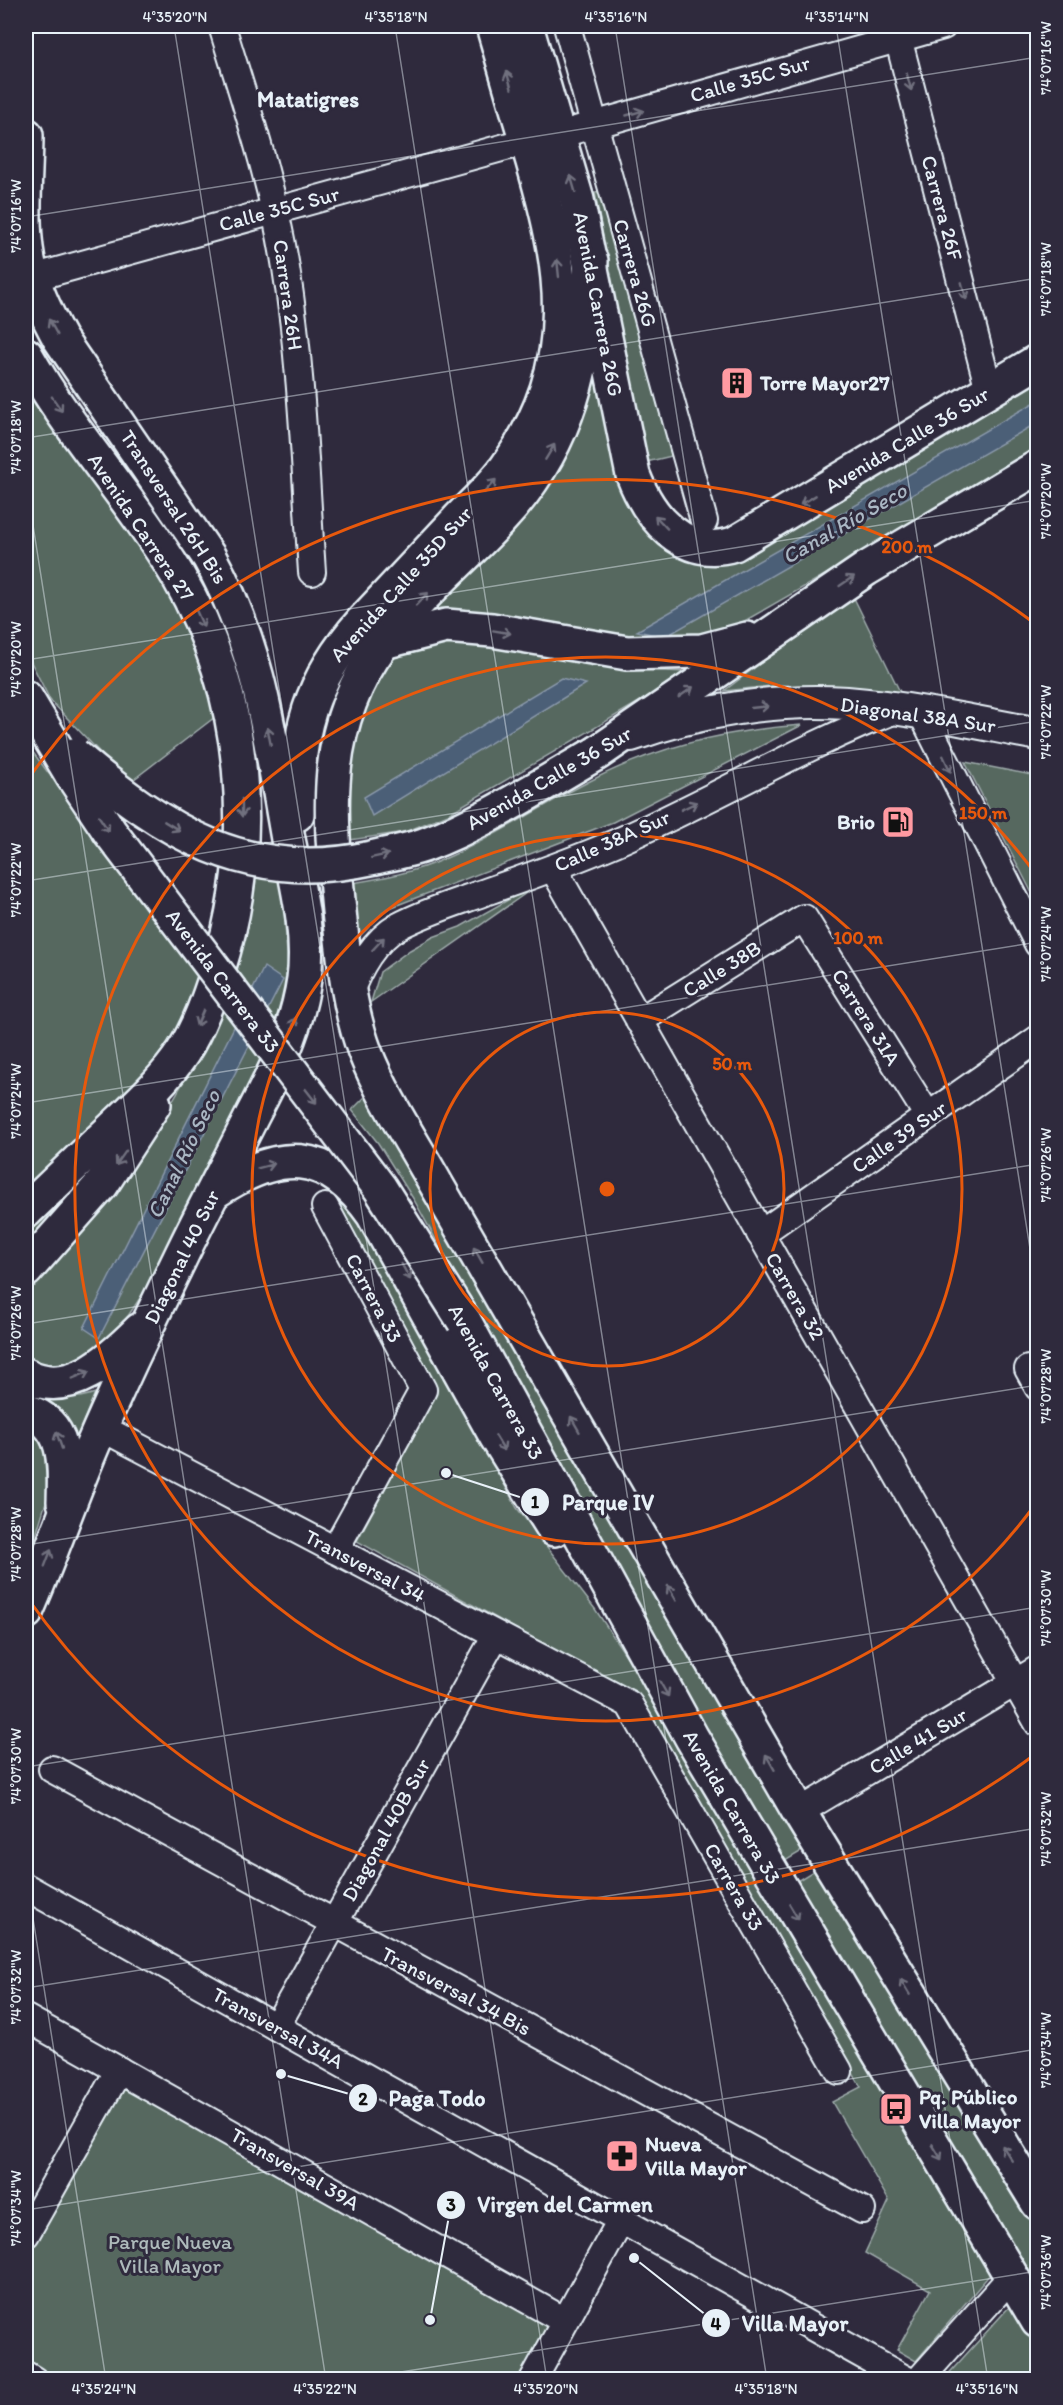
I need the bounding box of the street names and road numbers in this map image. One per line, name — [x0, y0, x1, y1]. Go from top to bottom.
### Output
street label: Calle 35C Sur — [687, 49, 813, 108]
street label: Carrera 26F — [916, 153, 969, 263]
street label: Calle 35C Sur — [216, 180, 342, 237]
street label: Avenida Carrera 26G — [568, 209, 629, 398]
street label: Carrera 26G — [608, 216, 663, 330]
street label: Carrera 26H — [268, 238, 309, 352]
street label: Avenida Calle 36 Sur — [820, 380, 994, 498]
street label: Transversal 26H Bis — [115, 425, 233, 588]
street label: Avenida Carrera 27 — [83, 448, 200, 605]
street label: Avenida Calle 35D Sur — [324, 500, 477, 666]
street label: Diagonal 38A Sur — [839, 691, 998, 738]
street label: Avenida Calle 36 Sur — [462, 720, 636, 835]
street label: Calle 38A Sur — [550, 804, 674, 877]
street label: Avenida Carrera 33 — [161, 904, 286, 1058]
street label: Calle 38B — [678, 935, 765, 1002]
street label: Carrera 31A — [827, 964, 906, 1070]
street label: Calle 39 Sur — [846, 1094, 951, 1178]
street label: Diagonal 40 Sur — [138, 1185, 225, 1328]
street label: Carrera 32 — [760, 1247, 831, 1344]
street label: Carrera 33 — [341, 1249, 408, 1347]
street label: Avenida Carrera 33 — [443, 1300, 550, 1464]
street label: Transversal 34 — [301, 1523, 430, 1608]
street label: Calle 41 Sur — [864, 1701, 972, 1780]
street label: Avenida Carrera 33 — [678, 1725, 786, 1889]
street label: Diagonal 40B Sur — [336, 1753, 435, 1906]
street label: Carrera 33 — [699, 1838, 769, 1936]
street label: Transversal 34 Bis — [377, 1941, 535, 2041]
street label: Transversal 34A — [208, 1981, 349, 2074]
street label: Transversal 39A — [226, 2122, 365, 2216]

